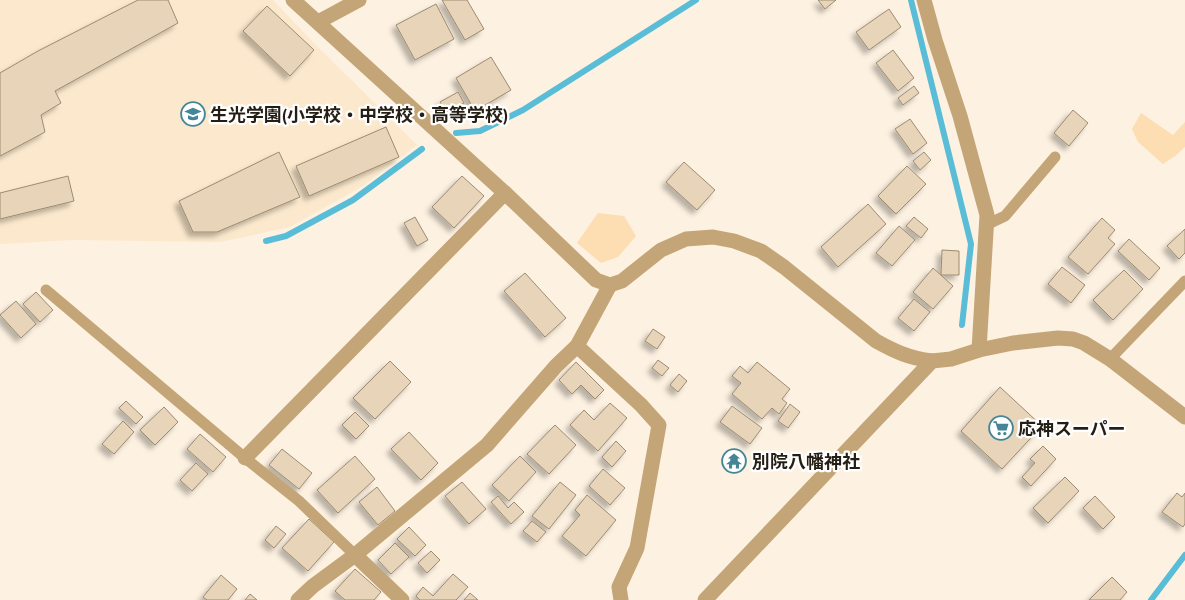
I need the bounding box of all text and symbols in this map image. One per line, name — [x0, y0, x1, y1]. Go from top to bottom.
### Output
school or university icon: 生光学園(小学校・中学校・高等学校) — [180, 101, 206, 127]
place label: 生光学園(小学校・中学校・高等学校) — [210, 103, 508, 126]
supermarket icon: 応神スーパー — [988, 415, 1014, 441]
place label: 応神スーパー — [1018, 417, 1126, 440]
temple icon: 別院八幡神社 — [721, 448, 747, 474]
place label: 別院八幡神社 — [752, 450, 860, 473]

